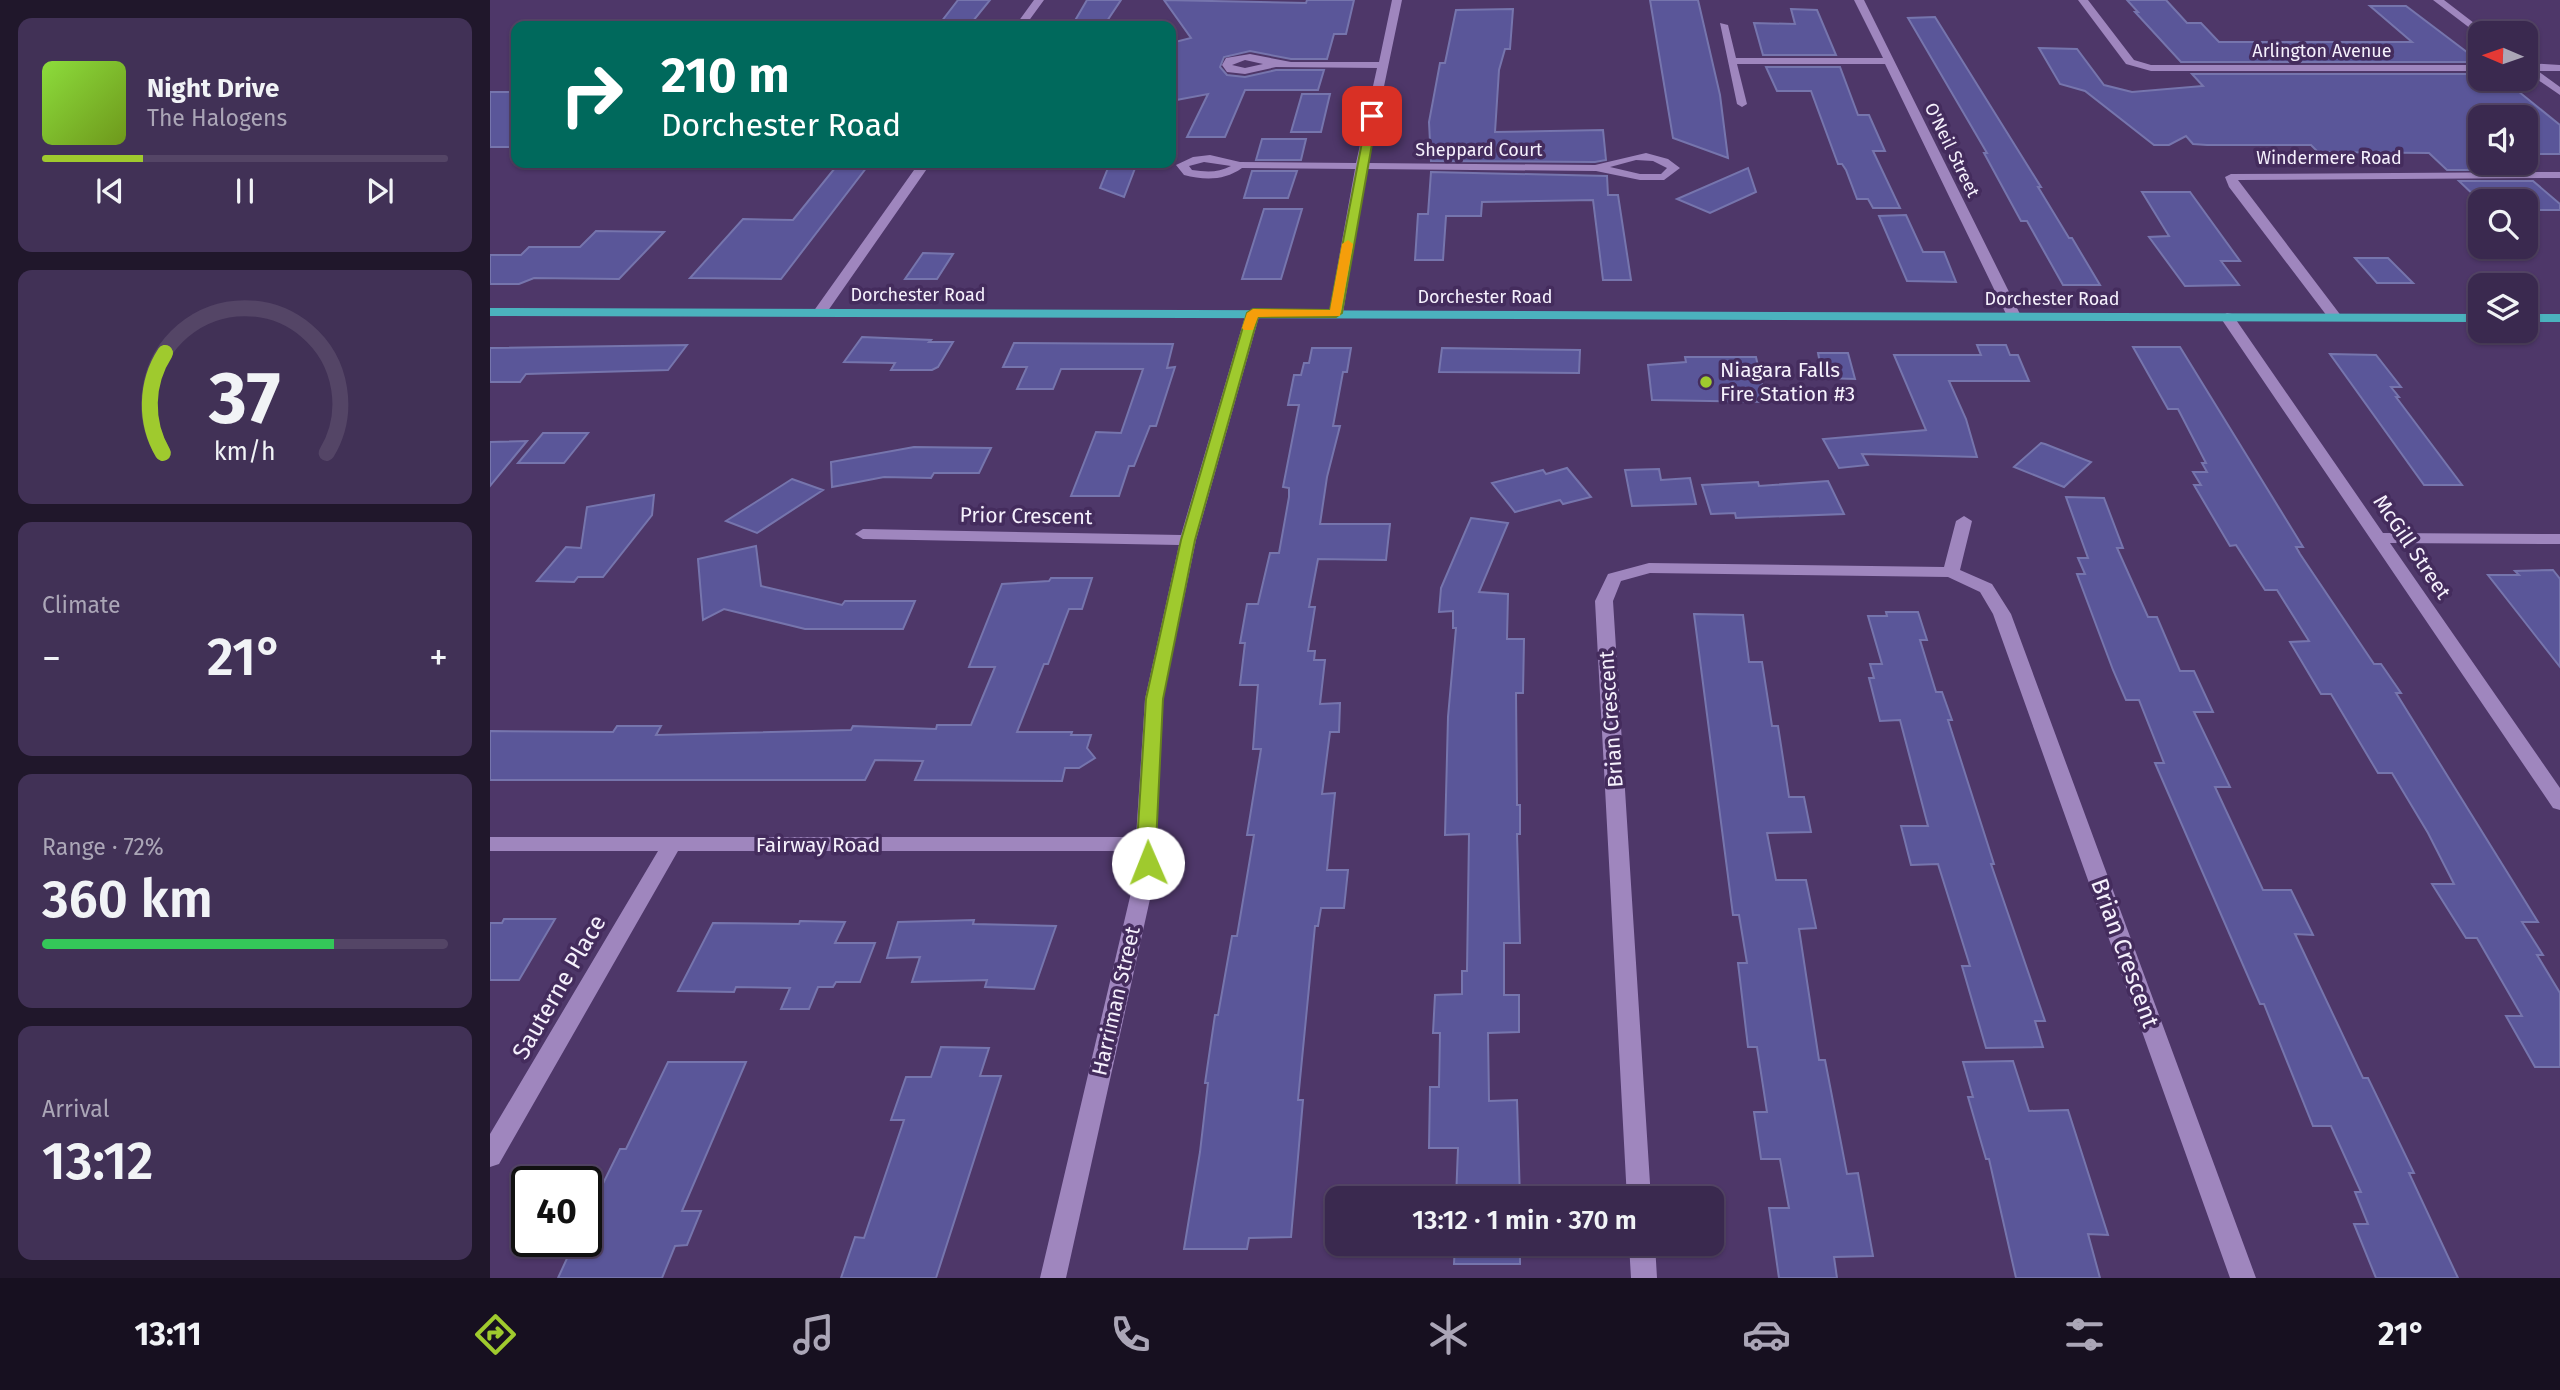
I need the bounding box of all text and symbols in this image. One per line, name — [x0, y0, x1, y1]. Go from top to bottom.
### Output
north arrow — [2468, 21, 2538, 91]
map controls — [2468, 21, 2538, 343]
street label: Arlington Avenue — [2252, 40, 2392, 62]
text: 210 m — [661, 46, 790, 105]
icon: right — [546, 49, 637, 140]
text: Night Drive — [147, 73, 279, 104]
pin — [1342, 86, 1402, 146]
icon: arrive — [1353, 97, 1391, 135]
street label: O'Neil Street — [1920, 99, 1985, 201]
text: The Halogens — [147, 104, 287, 132]
button: sound — [2468, 105, 2538, 175]
text: Dorchester Road — [661, 106, 901, 144]
street label: Sheppard Court — [1415, 139, 1543, 161]
street label: Windermere Road — [2256, 147, 2402, 169]
icon: previous — [91, 172, 129, 210]
icon: pause — [226, 172, 264, 210]
icon: next — [361, 172, 399, 210]
button: search — [2468, 189, 2538, 259]
button: layers — [2468, 273, 2538, 343]
street label: Dorchester Road — [850, 284, 986, 306]
street label: Dorchester Road — [1417, 286, 1553, 308]
street label: Dorchester Road — [1984, 288, 2120, 310]
text: 37 — [208, 355, 281, 442]
place label: Niagara Falls Fire Station #3 — [1720, 357, 1855, 407]
marker: Niagara Falls Fire Station #3 — [1698, 374, 1714, 390]
text: km/h — [214, 437, 276, 467]
street label: McGill Street — [2368, 490, 2457, 605]
street label: Prior Crescent — [959, 502, 1093, 530]
text: Climate — [42, 591, 121, 619]
text: 21° — [207, 626, 283, 689]
text: − — [42, 635, 61, 681]
text: + — [429, 635, 448, 681]
street label: Brian Crescent — [1593, 649, 1629, 788]
position arrow — [1111, 826, 1185, 900]
street label: Fairway Road — [756, 832, 880, 858]
text: Range · 72% — [42, 833, 164, 861]
text: 360 km — [42, 868, 213, 931]
street label: Brian Crescent — [2085, 875, 2165, 1032]
street label: Sauterne Place — [506, 910, 612, 1064]
street label: Harriman Street — [1086, 924, 1146, 1078]
text: Arrival — [42, 1095, 109, 1123]
text: 13:12 — [42, 1130, 154, 1193]
speed limit sign: 40 — [511, 1166, 602, 1257]
text: 13:12 · 1 min · 370 m — [1412, 1205, 1637, 1236]
icon: directions — [471, 1310, 520, 1359]
icon: music — [789, 1310, 838, 1359]
icon: phone — [1106, 1310, 1155, 1359]
icon: climate — [1424, 1310, 1473, 1359]
icon: car — [1742, 1310, 1791, 1359]
icon: filters — [2060, 1310, 2109, 1359]
text: 13:11 — [134, 1315, 202, 1353]
text: 21° — [2378, 1315, 2425, 1353]

